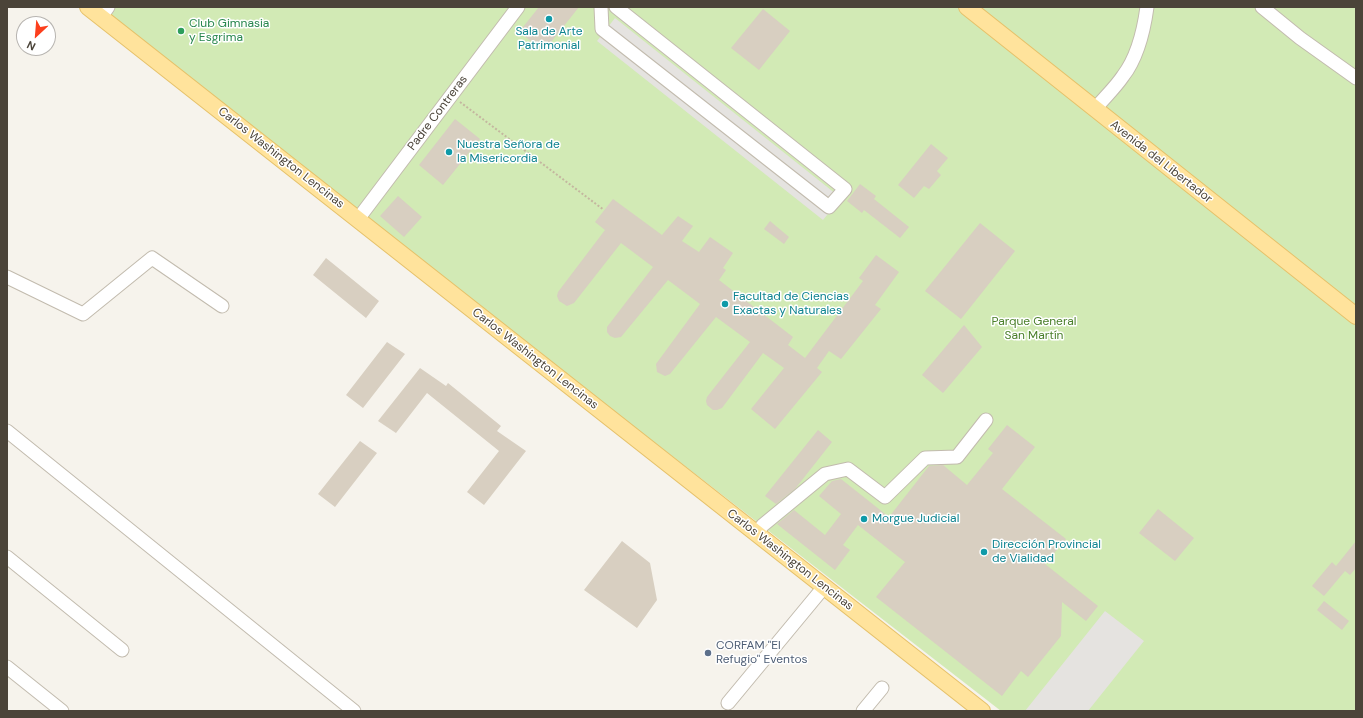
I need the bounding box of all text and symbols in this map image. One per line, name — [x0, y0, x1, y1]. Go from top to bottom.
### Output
marker: Sala de Arte Patrimonial — [544, 14, 554, 24]
north arrow — [16, 16, 56, 56]
place label: Club Gimnasia y Esgrima — [189, 17, 269, 45]
place label: Sala de Arte Patrimonial — [515, 25, 583, 53]
marker: Club Gimnasia y Esgrima — [176, 26, 186, 36]
text: N — [25, 38, 38, 54]
street label: Padre Contreras — [405, 73, 471, 153]
street label: Carlos Washington Lencinas — [215, 104, 347, 212]
street label: Avenida del Libertador — [1107, 118, 1215, 206]
place label: Nuestra Señora de la Misericordia — [457, 138, 560, 166]
marker: Nuestra Señora de la Misericordia — [444, 147, 454, 157]
place label: Facultad de Ciencias Exactas y Naturales — [733, 290, 849, 318]
marker: Facultad de Ciencias Exactas y Naturales — [720, 299, 730, 309]
street label: Carlos Washington Lencinas — [469, 305, 601, 413]
park label: Parque General San Martín — [991, 315, 1077, 343]
street label: Carlos Washington Lencinas — [724, 506, 856, 614]
place label: Morgue Judicial — [872, 512, 959, 526]
marker: Morgue Judicial — [859, 514, 869, 524]
place label: Dirección Provincial de Vialidad — [992, 538, 1101, 566]
marker: Dirección Provincial de Vialidad — [979, 547, 989, 557]
place label: CORFAM "El Refugio" Eventos — [716, 639, 808, 667]
marker: CORFAM "El Refugio" Eventos — [703, 648, 713, 658]

